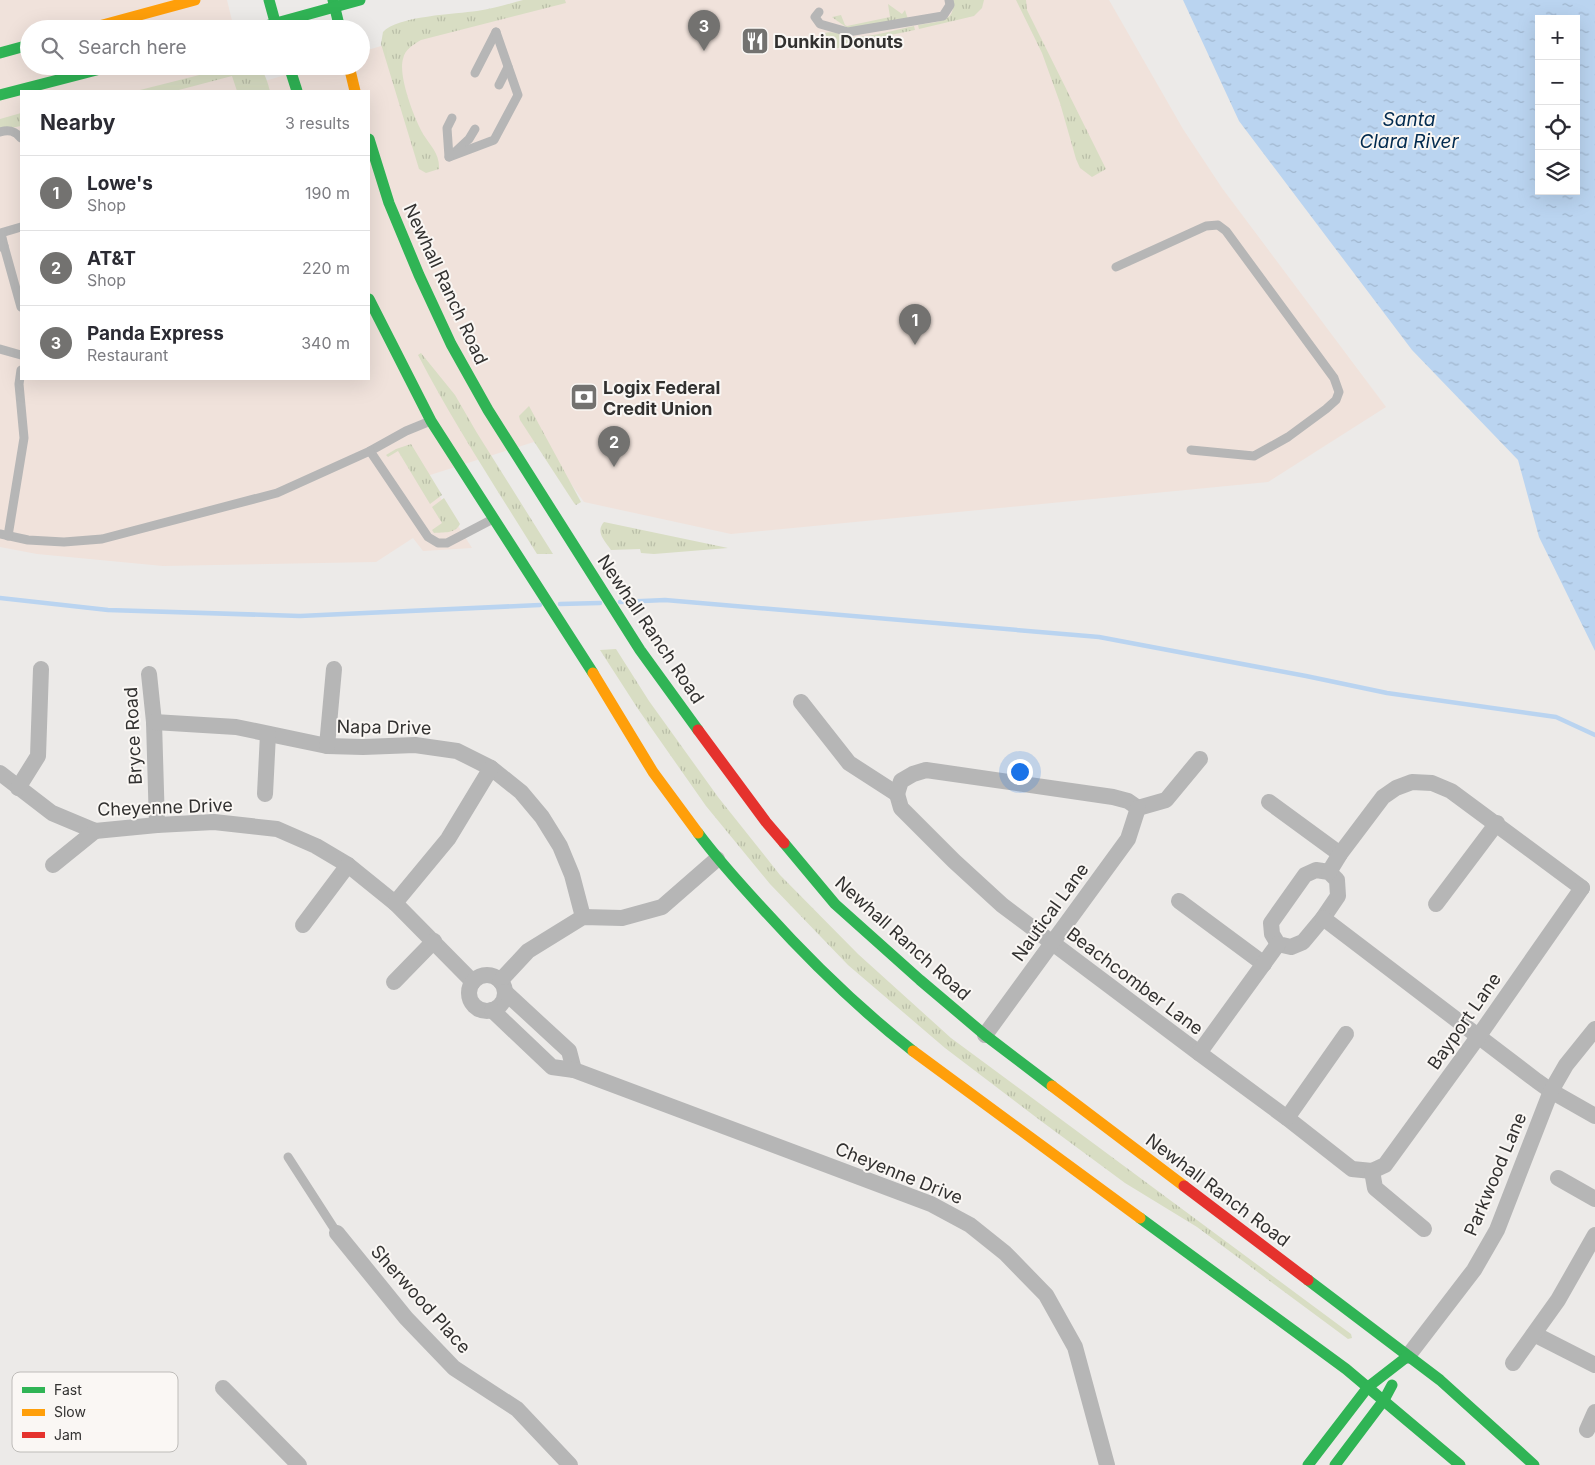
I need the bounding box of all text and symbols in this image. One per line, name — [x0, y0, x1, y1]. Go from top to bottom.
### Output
pin: 3 — [688, 10, 720, 51]
map controls — [1535, 15, 1580, 195]
button: + — [1535, 15, 1580, 60]
search box — [20, 20, 370, 75]
restaurant icon: Dunkin Donuts — [740, 26, 770, 56]
place label: Dunkin Donuts — [774, 31, 903, 52]
icon: search — [38, 34, 66, 62]
text: Search here — [78, 36, 187, 59]
button: − — [1535, 60, 1580, 105]
button: locate — [1535, 105, 1580, 150]
water label: Santa Clara River — [1359, 108, 1459, 153]
text: Nearby — [40, 110, 115, 135]
text: 3 results — [285, 113, 350, 133]
button: layers — [1535, 150, 1580, 195]
text: Lowe's — [87, 172, 153, 195]
text: 1 — [53, 183, 59, 203]
text: 190 m — [305, 183, 350, 203]
text: Shop — [87, 195, 126, 215]
street label: Newhall Ranch Road — [400, 200, 492, 368]
text: AT&T — [87, 247, 136, 270]
text: 2 — [51, 258, 61, 278]
text: 220 m — [302, 258, 350, 278]
text: Shop — [87, 270, 126, 290]
pin: 1 — [899, 304, 931, 345]
text: Panda Express — [87, 322, 224, 345]
text: 3 — [51, 333, 61, 353]
text: 340 m — [301, 333, 350, 353]
text: Restaurant — [87, 345, 168, 365]
place label: Logix Federal Credit Union — [603, 377, 720, 419]
bank icon: Logix Federal Credit Union — [569, 382, 599, 412]
pin: 2 — [598, 426, 630, 467]
street label: Newhall Ranch Road — [593, 551, 709, 707]
street label: Bryce Road — [120, 687, 146, 785]
street label: Napa Drive — [336, 716, 432, 738]
your location — [1007, 759, 1033, 785]
street label: Cheyenne Drive — [97, 794, 233, 820]
street label: Nautical Lane — [1007, 859, 1093, 965]
street label: Newhall Ranch Road — [831, 872, 975, 1004]
street label: Beachcomber Lane — [1063, 923, 1207, 1039]
street label: Bayport Lane — [1423, 969, 1505, 1073]
street label: Parkwood Lane — [1460, 1109, 1530, 1239]
street label: Newhall Ranch Road — [1142, 1129, 1294, 1251]
street label: Cheyenne Drive — [832, 1138, 966, 1208]
street label: Sherwood Place — [367, 1241, 475, 1357]
legend — [12, 1372, 178, 1452]
text: Fast — [54, 1381, 82, 1398]
text: Slow — [54, 1403, 86, 1420]
text: Jam — [54, 1426, 82, 1443]

